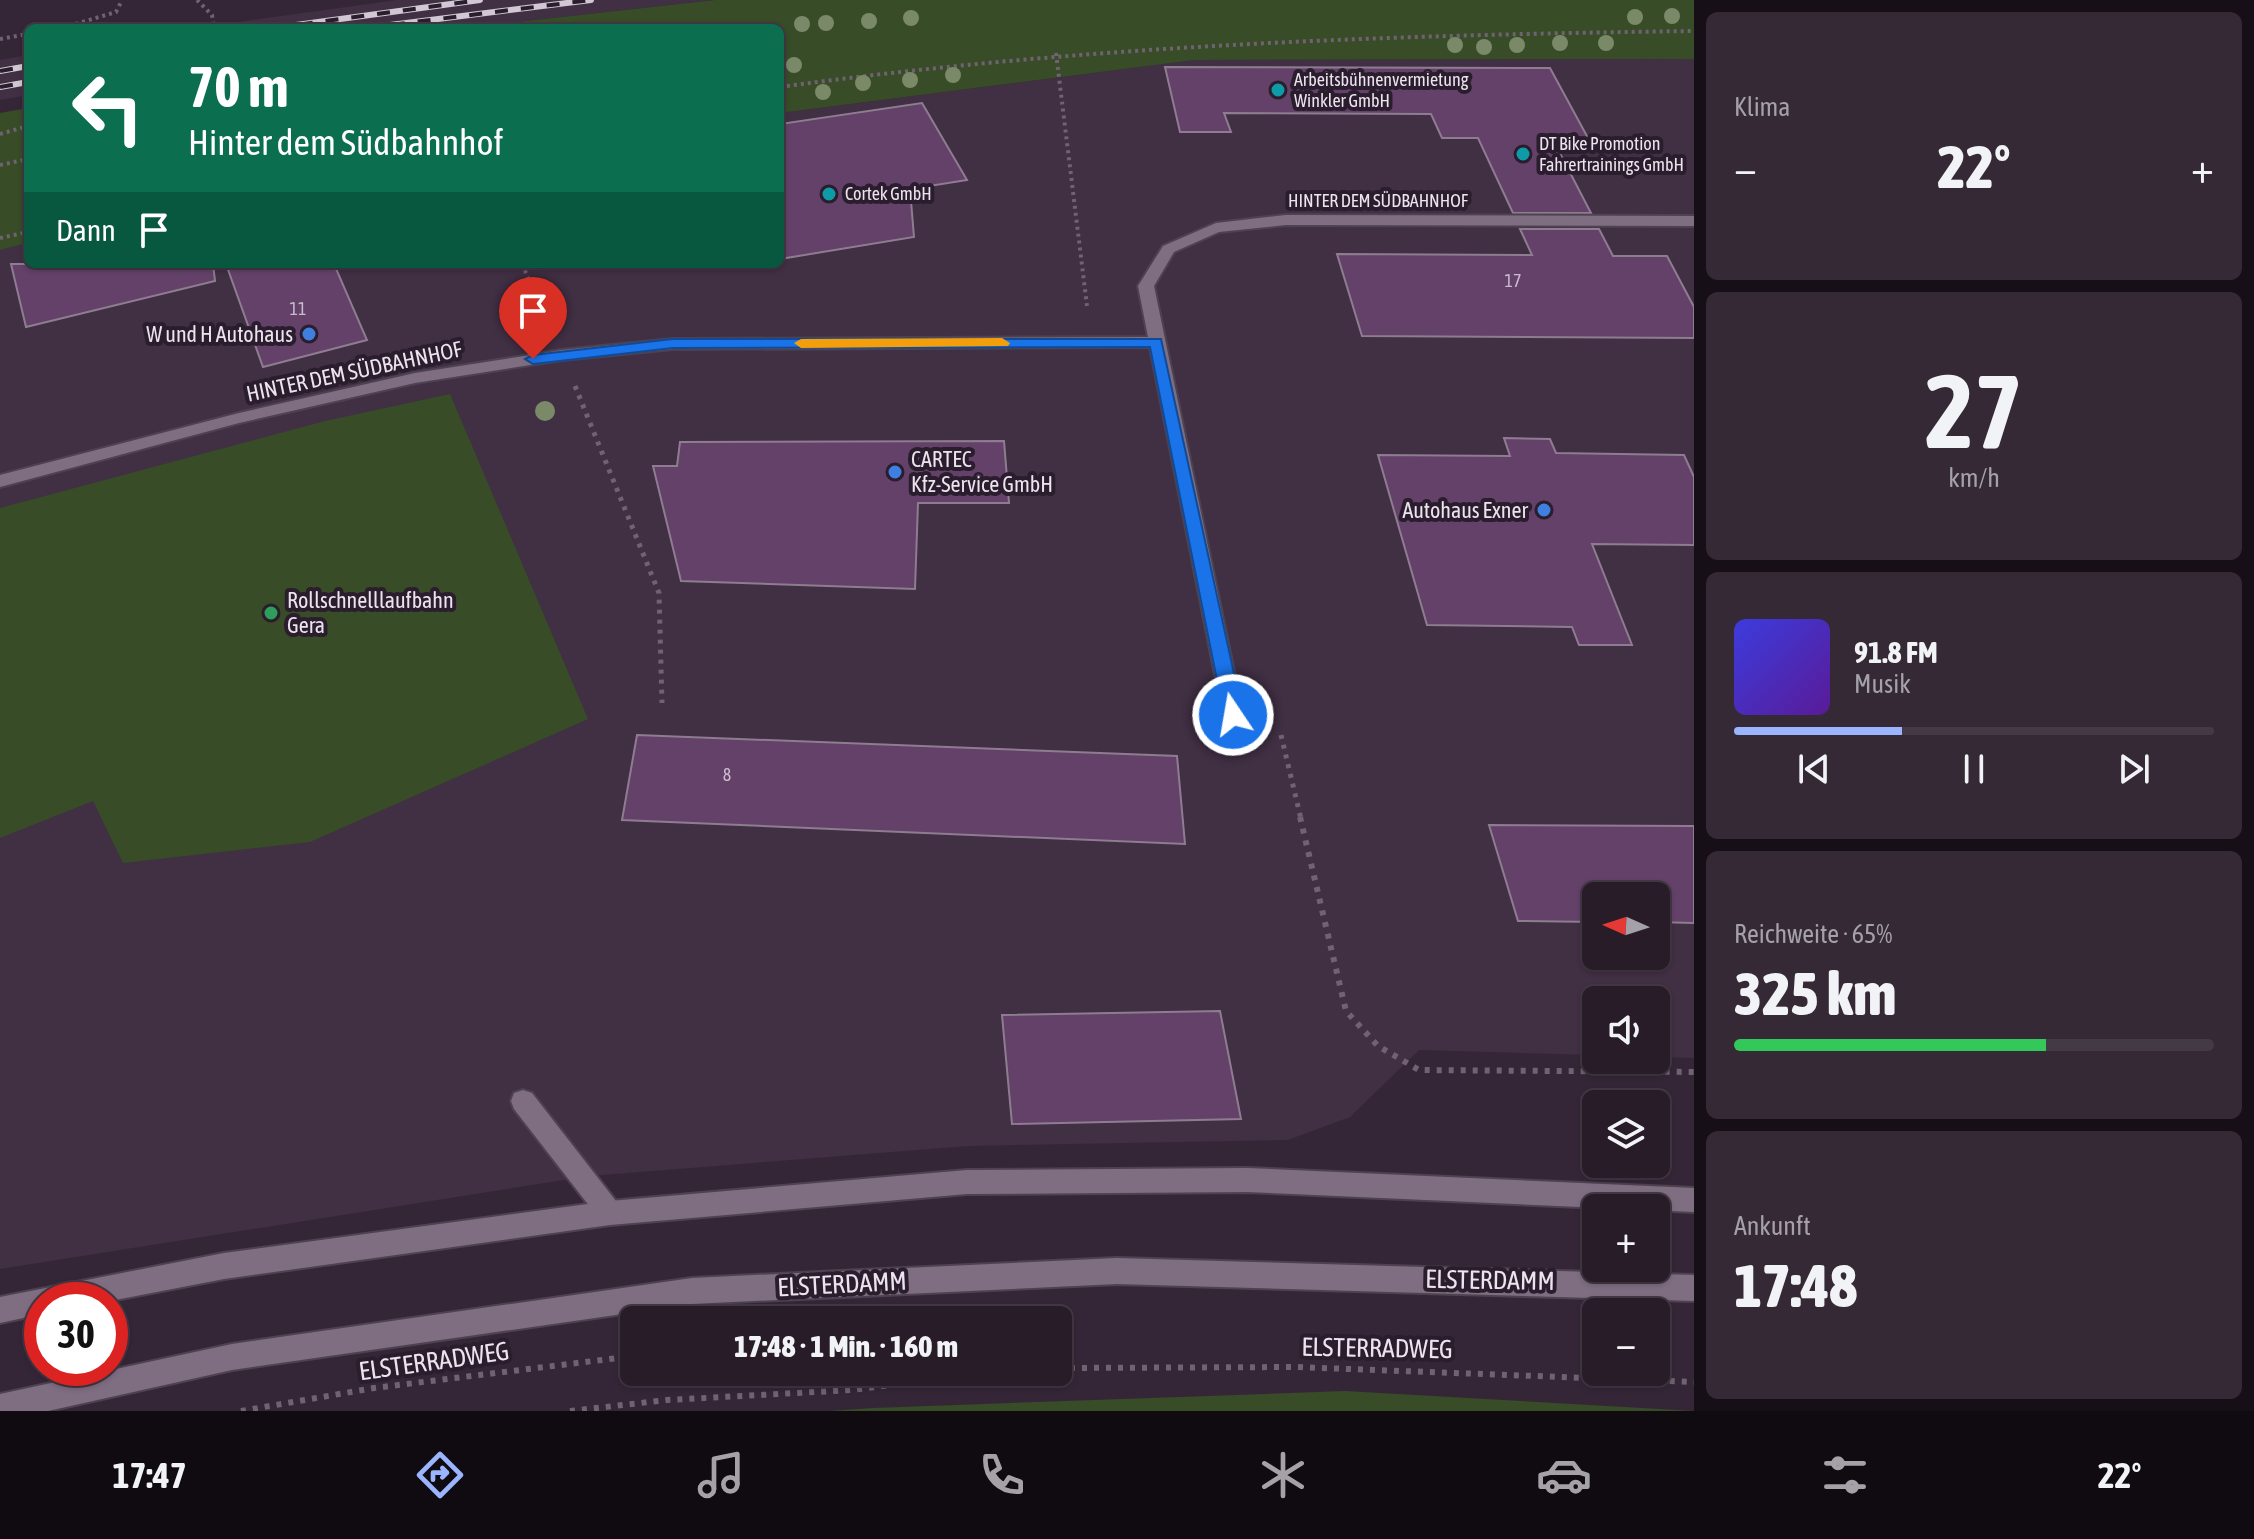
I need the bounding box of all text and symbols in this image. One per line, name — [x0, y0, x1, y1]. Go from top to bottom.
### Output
text: 70 m — [188, 55, 289, 119]
icon: left — [56, 56, 160, 160]
place label: Arbeitsbühnenvermietung Winkler GmbH — [1294, 69, 1469, 111]
marker: Arbeitsbühnenvermietung Winkler GmbH — [1269, 81, 1287, 99]
text: Klima — [1734, 92, 1790, 122]
text: Hinter dem Südbahnhof — [188, 121, 503, 163]
text: 22° — [1938, 132, 2010, 201]
place label: DT Bike Promotion Fahrertrainings GmbH — [1539, 133, 1684, 175]
text: − — [1734, 142, 1757, 192]
text: + — [2191, 142, 2214, 192]
marker: DT Bike Promotion Fahrertrainings GmbH — [1514, 145, 1532, 163]
place label: Cortek GmbH — [845, 183, 932, 204]
marker: Cortek GmbH — [820, 185, 838, 203]
street label: HINTER DEM SÜDBAHNHOF — [1288, 190, 1469, 211]
icon: arrive — [132, 208, 176, 252]
text: Dann — [56, 213, 116, 247]
house number: 17 — [1505, 270, 1521, 291]
pin — [499, 277, 567, 359]
icon: arrive — [511, 289, 555, 333]
house number: 11 — [290, 298, 306, 319]
place label: W und H Autohaus — [146, 321, 293, 347]
marker: W und H Autohaus — [300, 325, 318, 343]
street label: HINTER DEM SÜDBAHNHOF — [244, 335, 464, 407]
text: 27 — [1925, 351, 2023, 470]
place label: CARTEC Kfz-Service GmbH — [911, 446, 1053, 497]
marker: CARTEC Kfz-Service GmbH — [886, 463, 904, 481]
text: km/h — [1948, 463, 2000, 493]
place label: Autohaus Exner — [1402, 497, 1529, 523]
marker: Autohaus Exner — [1535, 501, 1553, 519]
place label: Rollschnelllaufbahn Gera — [287, 587, 454, 638]
marker: Rollschnelllaufbahn Gera — [262, 604, 280, 622]
text: 91.8 FM — [1854, 635, 1938, 669]
text: Musik — [1854, 669, 1911, 699]
position arrow — [1191, 673, 1275, 757]
icon: previous — [1792, 747, 1836, 791]
icon: pause — [1952, 747, 1996, 791]
icon: next — [2112, 747, 2156, 791]
house number: 8 — [723, 764, 731, 785]
north arrow — [1582, 882, 1670, 970]
map controls — [1582, 882, 1670, 1386]
text: Reichweite · 65% — [1734, 919, 1892, 949]
text: 325 km — [1734, 959, 1896, 1028]
button: sound — [1582, 986, 1670, 1074]
button: layers — [1582, 1090, 1670, 1178]
button: + — [1582, 1194, 1670, 1282]
text: Ankunft — [1734, 1211, 1811, 1241]
text: 17:48 — [1734, 1251, 1857, 1320]
street label: ELSTERDAMM — [1425, 1264, 1555, 1296]
street label: ELSTERDAMM — [776, 1266, 908, 1302]
speed limit sign: 30 — [24, 1282, 128, 1386]
button: − — [1582, 1298, 1670, 1386]
text: 17:48 · 1 Min. · 160 m — [734, 1329, 958, 1363]
street label: ELSTERRADWEG — [1301, 1332, 1453, 1364]
street label: ELSTERRADWEG — [357, 1336, 511, 1386]
icon: directions — [412, 1447, 468, 1503]
icon: music — [693, 1447, 749, 1503]
icon: phone — [974, 1447, 1030, 1503]
icon: climate — [1255, 1447, 1311, 1503]
icon: car — [1536, 1447, 1592, 1503]
icon: filters — [1817, 1447, 1873, 1503]
text: 17:47 — [113, 1454, 187, 1496]
text: 22° — [2098, 1454, 2141, 1496]

